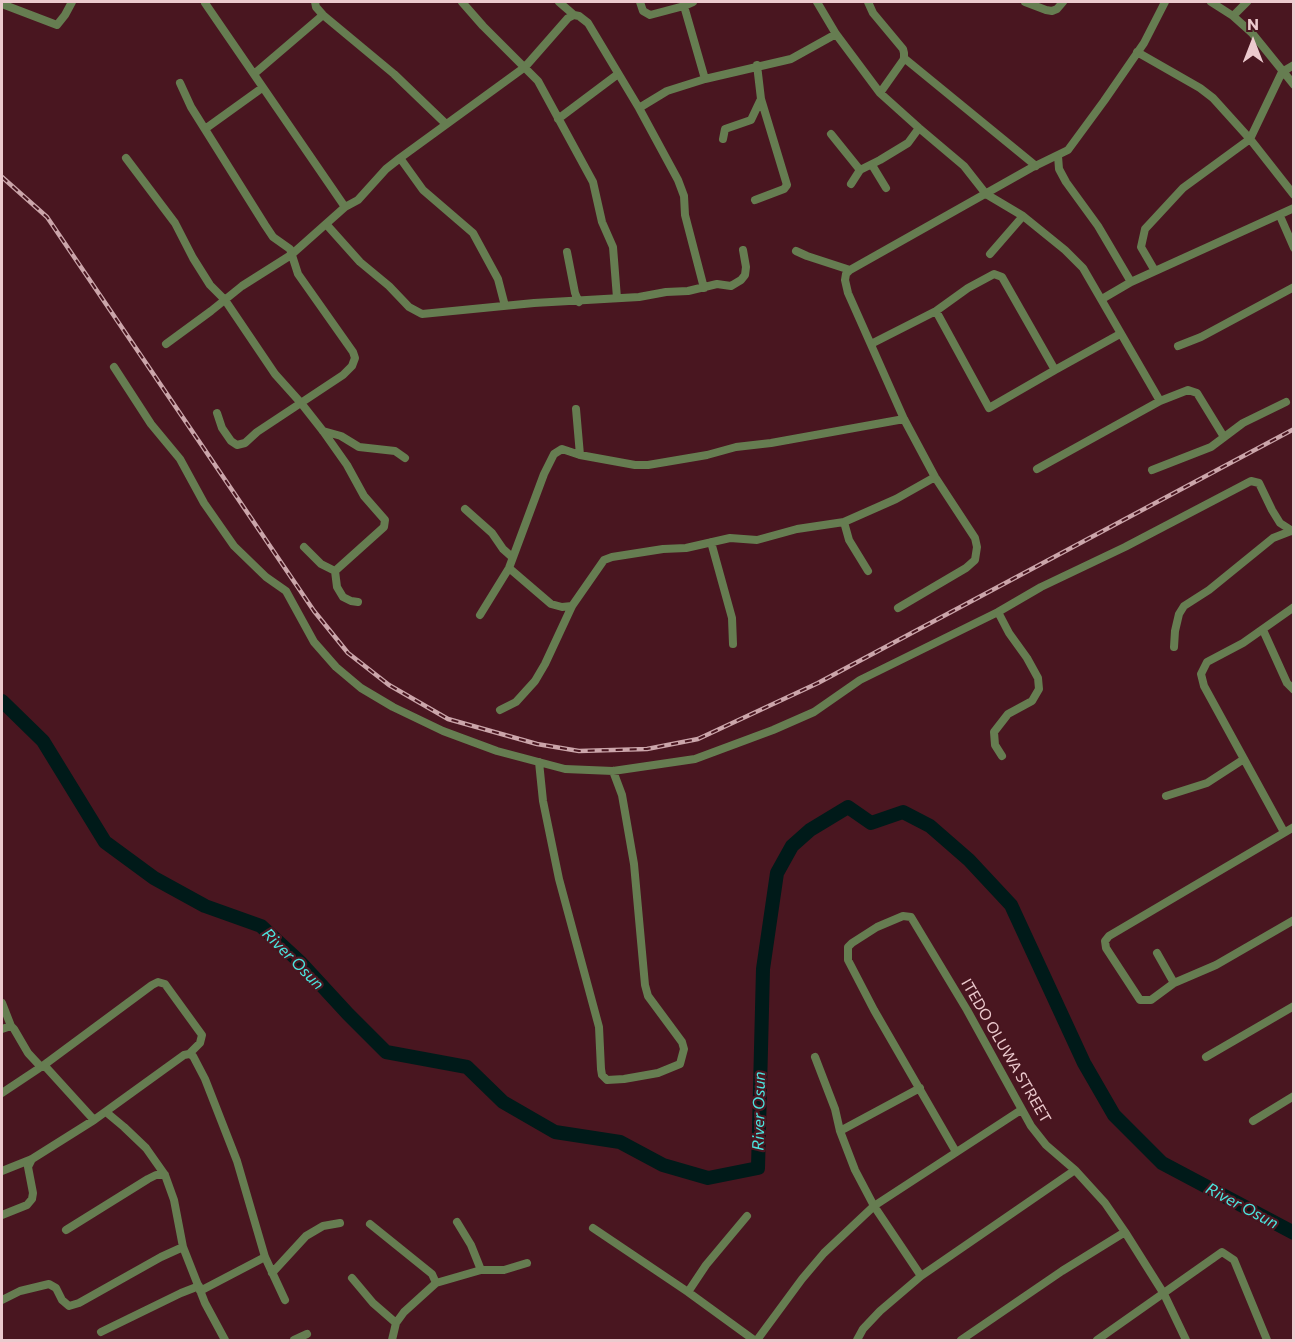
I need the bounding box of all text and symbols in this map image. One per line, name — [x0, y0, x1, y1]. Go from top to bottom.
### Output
north arrow — [1223, 12, 1283, 72]
text: N — [1247, 14, 1259, 33]
water label: River Osun — [258, 924, 328, 994]
street label: ITEDO OLUWA STREET — [957, 976, 1055, 1126]
water label: River Osun — [749, 1071, 769, 1151]
water label: River Osun — [1203, 1179, 1281, 1233]

